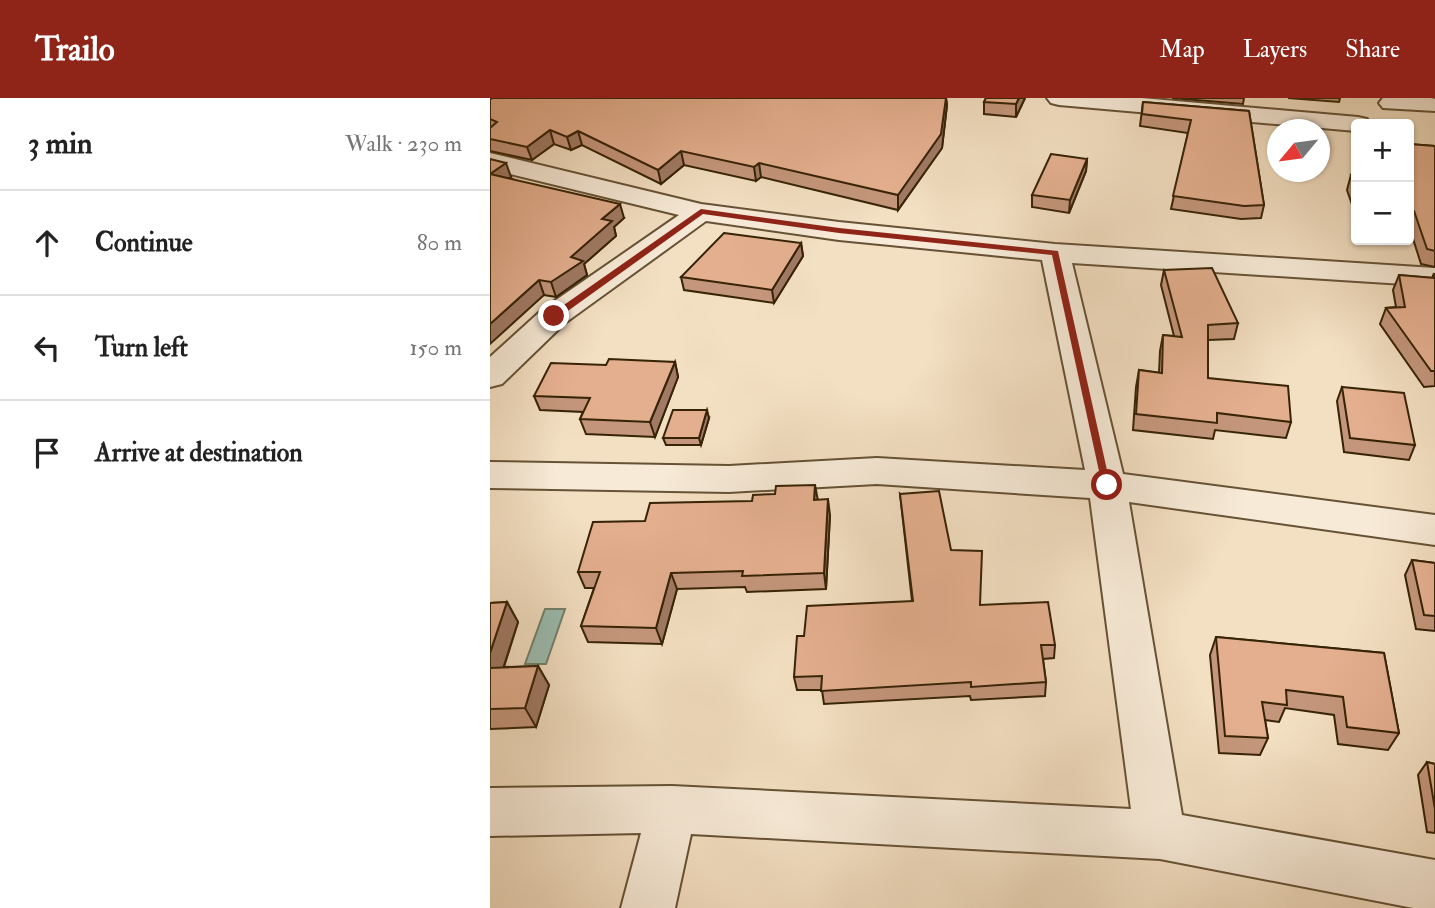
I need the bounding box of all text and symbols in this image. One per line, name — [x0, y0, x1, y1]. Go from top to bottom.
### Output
text: Trailo — [35, 29, 115, 70]
text: Map — [1160, 34, 1205, 65]
text: Layers — [1243, 34, 1307, 65]
text: Share — [1345, 34, 1400, 65]
north arrow — [1267, 119, 1330, 182]
map controls — [1351, 119, 1414, 245]
button: + — [1351, 119, 1414, 182]
text: 3 min — [28, 125, 93, 162]
text: Walk · 230 m — [345, 129, 462, 158]
button: − — [1351, 182, 1414, 245]
icon: ahead — [28, 224, 66, 262]
text: Continue — [95, 227, 193, 259]
text: 80 m — [417, 228, 462, 257]
route end — [538, 300, 569, 331]
icon: left — [28, 329, 66, 367]
text: Turn left — [95, 332, 188, 364]
text: 150 m — [409, 333, 462, 362]
icon: arrive — [28, 434, 66, 472]
text: Arrive at destination — [95, 437, 303, 469]
route start — [1091, 469, 1122, 500]

